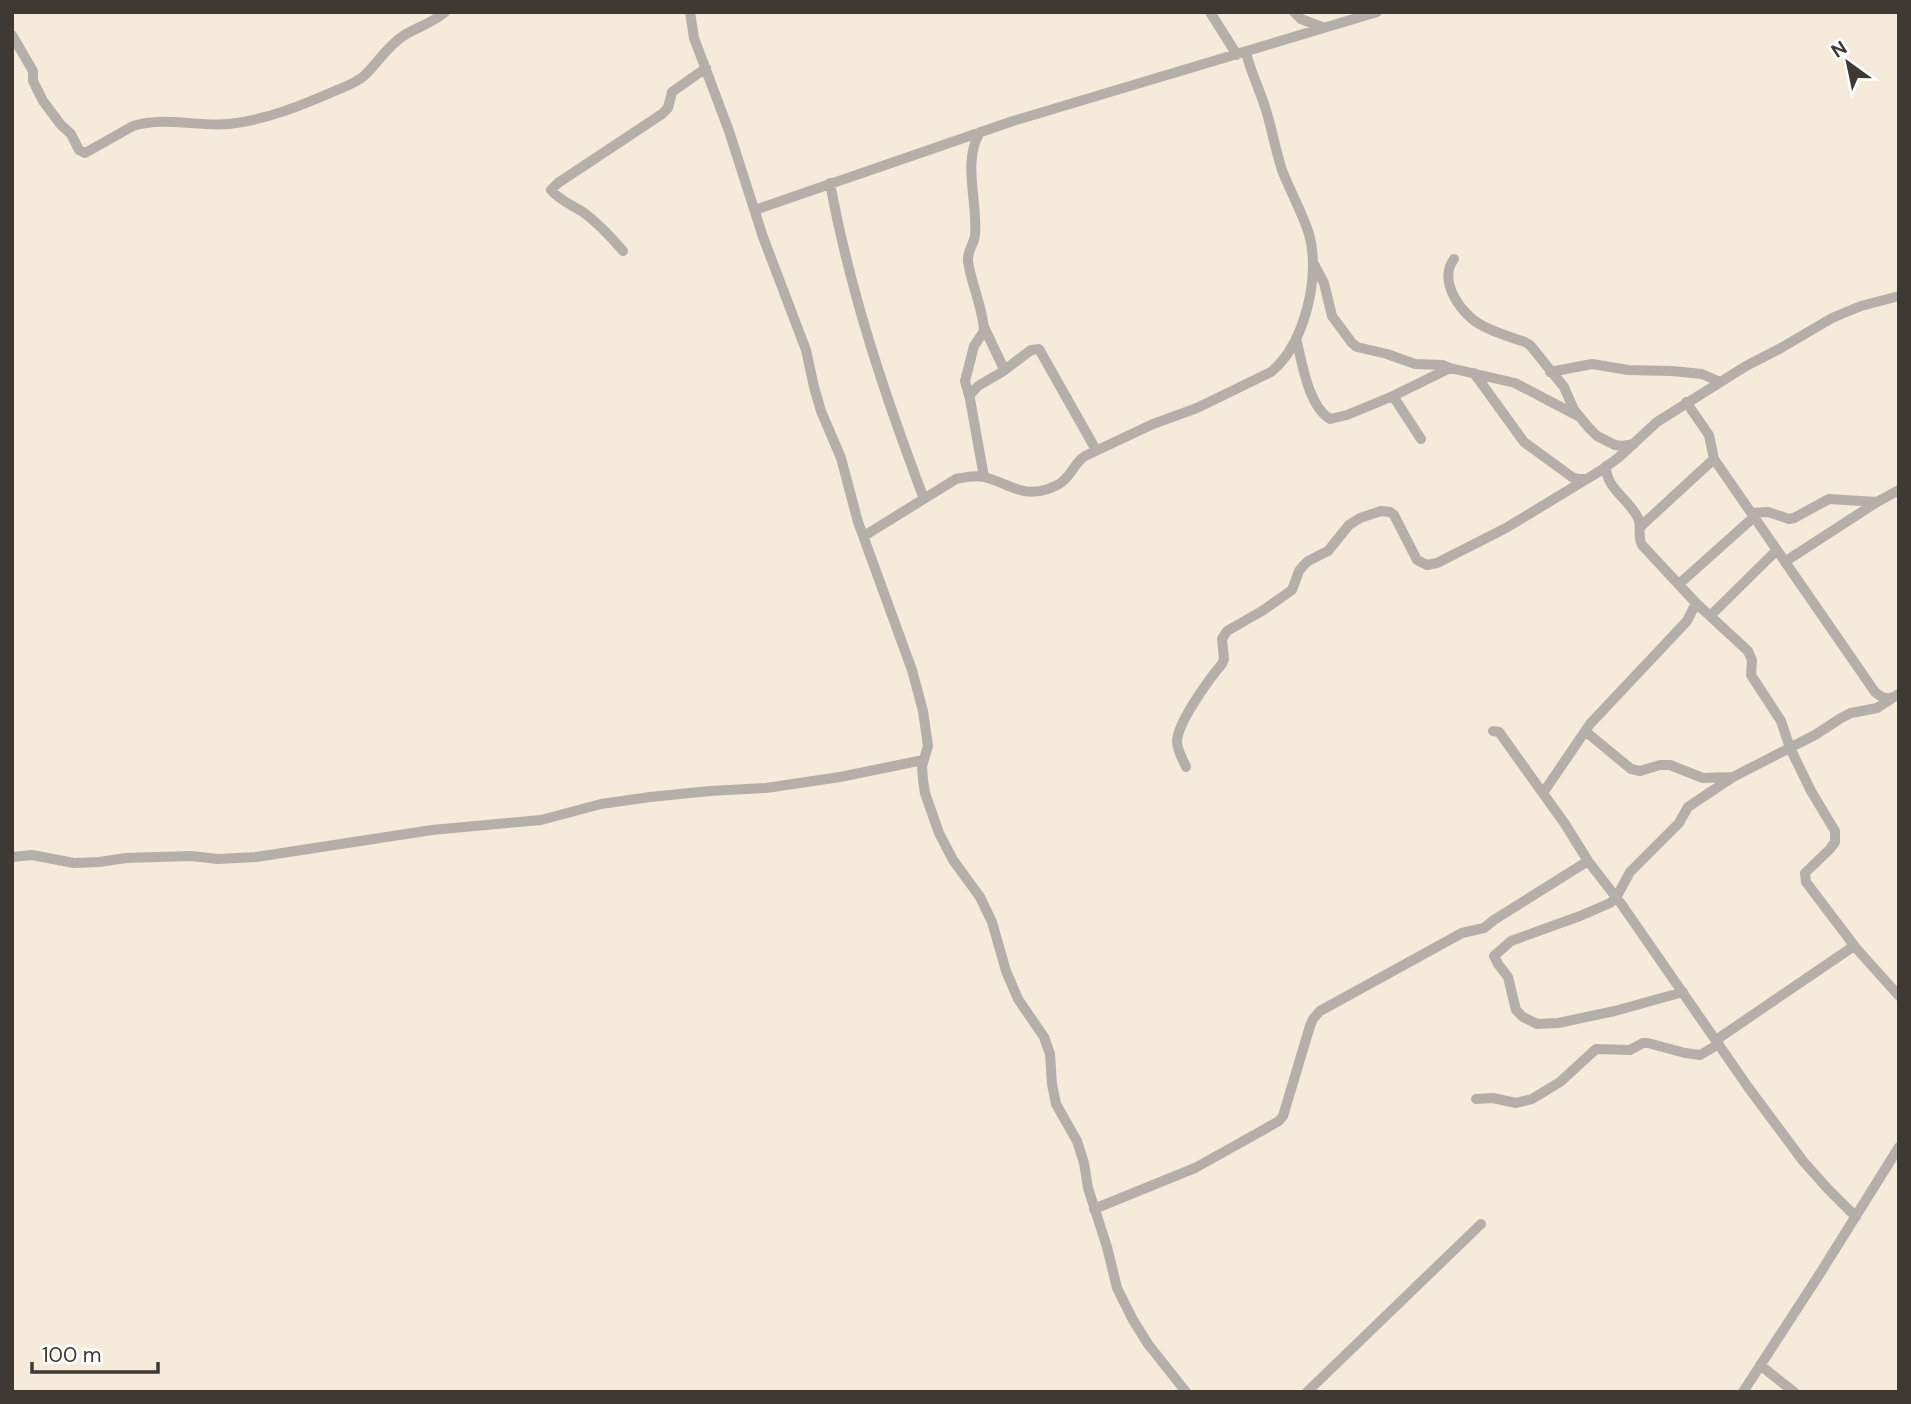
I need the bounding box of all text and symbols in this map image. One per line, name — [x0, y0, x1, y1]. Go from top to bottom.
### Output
north arrow — [1813, 28, 1883, 98]
text: N — [1826, 35, 1852, 63]
scale bar — [32, 1330, 158, 1374]
text: 100 m — [42, 1341, 102, 1369]

